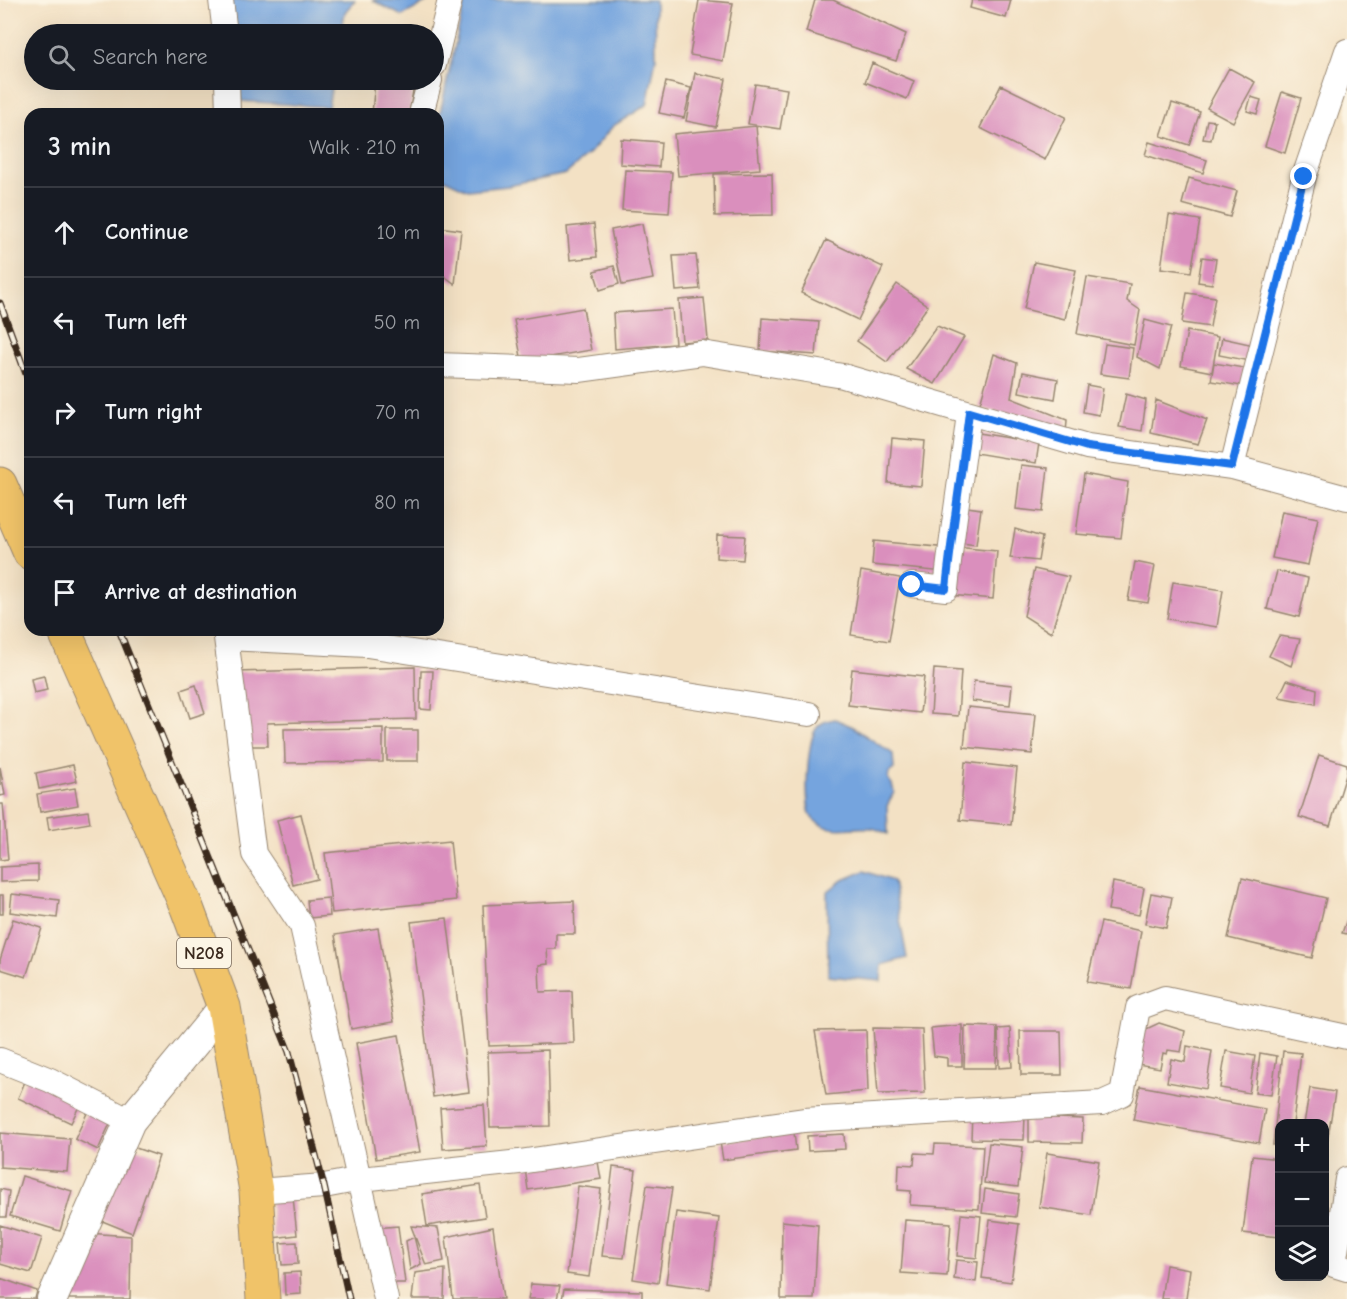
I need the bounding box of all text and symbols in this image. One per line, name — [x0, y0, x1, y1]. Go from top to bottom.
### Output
search box — [24, 24, 444, 90]
icon: search — [45, 41, 78, 74]
text: Search here — [93, 44, 208, 70]
text: 3 min — [48, 132, 111, 162]
text: Walk · 210 m — [309, 136, 420, 159]
route end — [1290, 163, 1316, 189]
icon: ahead — [48, 216, 81, 249]
text: Continue — [105, 219, 188, 245]
text: 10 m — [377, 221, 420, 244]
icon: left — [48, 306, 81, 339]
text: Turn left — [105, 309, 187, 335]
text: 50 m — [374, 311, 420, 334]
icon: right — [48, 396, 81, 429]
text: Turn right — [105, 399, 202, 425]
text: 70 m — [375, 401, 420, 424]
icon: left — [48, 486, 81, 519]
text: Turn left — [105, 489, 187, 515]
text: 80 m — [374, 491, 420, 514]
route start — [898, 571, 924, 597]
icon: arrive — [48, 576, 81, 609]
text: Arrive at destination — [105, 579, 297, 605]
road number: N208 — [177, 938, 231, 968]
map controls — [1275, 1119, 1329, 1281]
button: + — [1275, 1119, 1329, 1173]
button: − — [1275, 1173, 1329, 1227]
button: layers — [1275, 1227, 1329, 1281]

